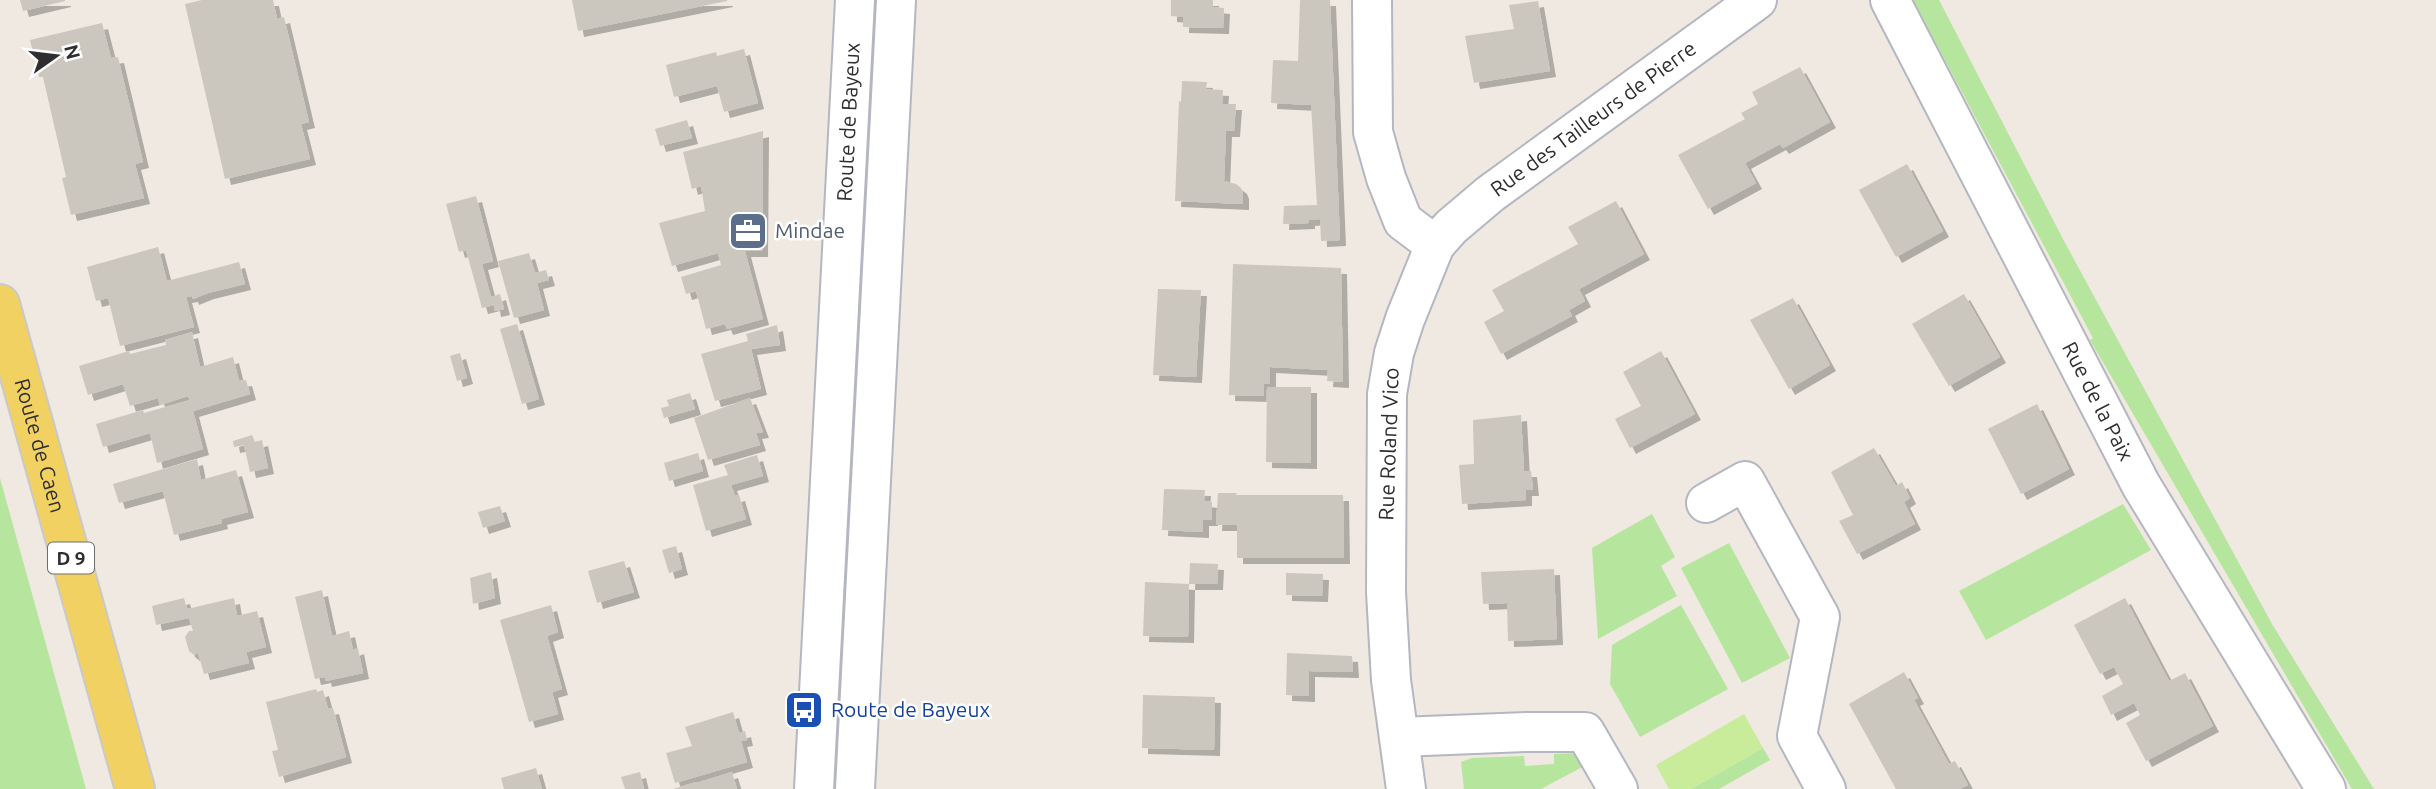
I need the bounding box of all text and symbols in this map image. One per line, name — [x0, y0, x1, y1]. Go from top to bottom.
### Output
north arrow — [21, 21, 91, 91]
street label: Rue des Tailleurs de Pierre — [1485, 35, 1700, 201]
street label: Route de Bayeux — [832, 41, 864, 202]
text: N — [60, 42, 85, 61]
office icon: Mindae — [727, 210, 769, 252]
place label: Mindae — [775, 218, 845, 242]
street label: Rue de la Paix — [2058, 338, 2139, 465]
street label: Rue Roland Vico — [1373, 367, 1403, 521]
street label: Route de Caen — [10, 376, 70, 515]
road number: D 9 — [48, 542, 94, 573]
bus stop icon: Route de Bayeux — [783, 689, 825, 731]
place label: Route de Bayeux — [831, 697, 990, 721]

